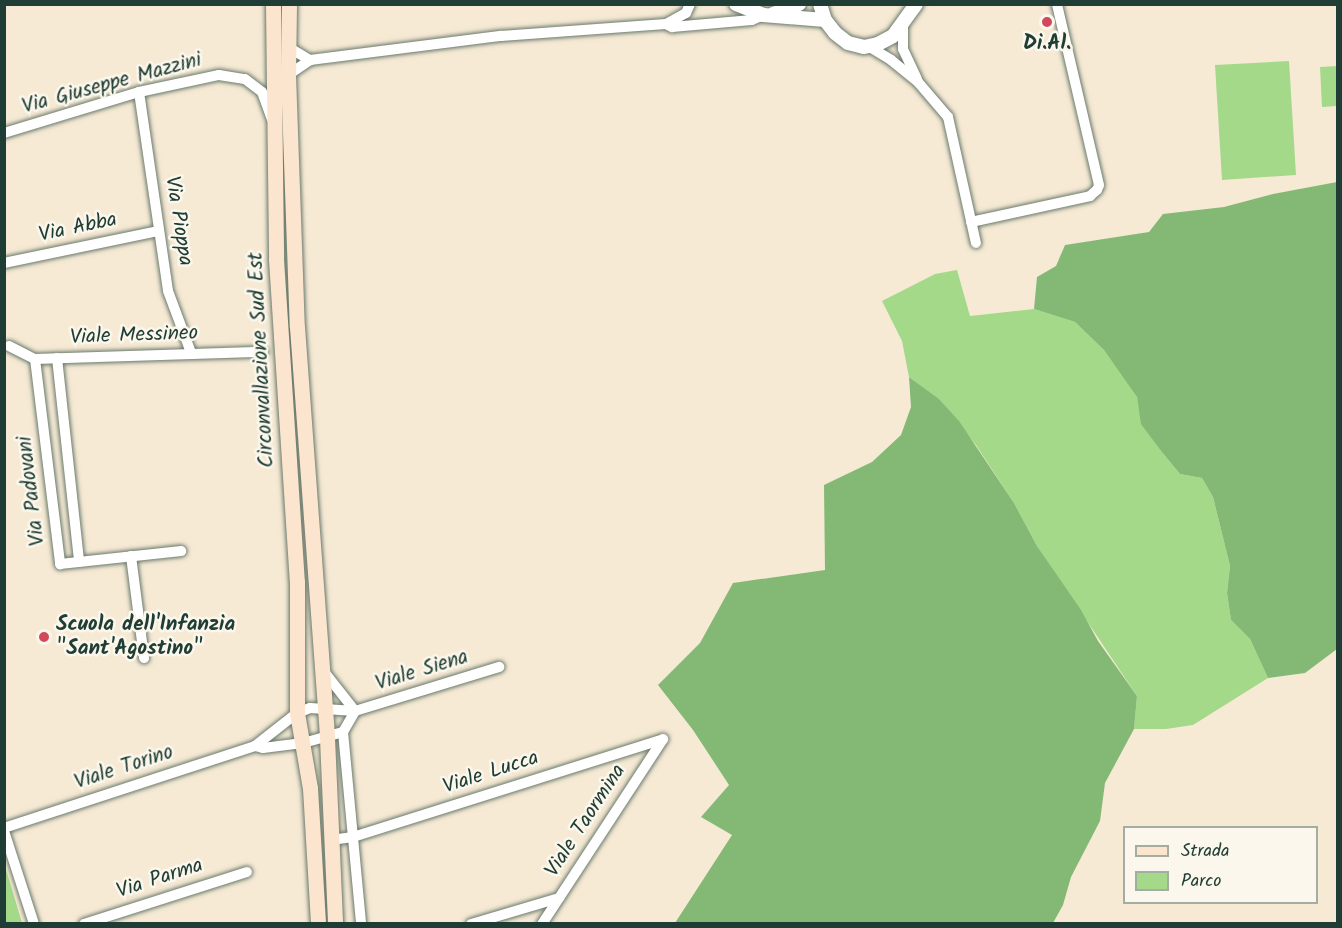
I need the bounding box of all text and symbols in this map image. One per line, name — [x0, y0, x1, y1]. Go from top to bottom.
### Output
marker: Di.Al. — [1040, 15, 1054, 29]
place label: Di.Al. — [1023, 31, 1071, 57]
street label: Via Giuseppe Mazzini — [19, 48, 205, 120]
street label: Via Pioppa — [158, 174, 198, 268]
street label: Via Abba — [37, 207, 119, 249]
street label: Circonvallazione Sud Est — [244, 252, 280, 468]
street label: Viale Messineo — [70, 321, 198, 351]
street label: Via Padovani — [13, 435, 51, 547]
place label: Scuola dell'Infanzia "Sant'Agostino" — [56, 612, 235, 662]
marker: Scuola dell'Infanzia "Sant'Agostino" — [37, 630, 51, 644]
street label: Viale Siena — [373, 645, 471, 697]
street label: Viale Torino — [71, 740, 177, 796]
street label: Viale Lucca — [440, 746, 542, 800]
street label: Viale Taormina — [540, 760, 632, 882]
legend — [1123, 826, 1318, 904]
text: Strada — [1181, 837, 1229, 866]
street label: Via Parma — [114, 853, 206, 905]
text: Parco — [1181, 867, 1221, 896]

